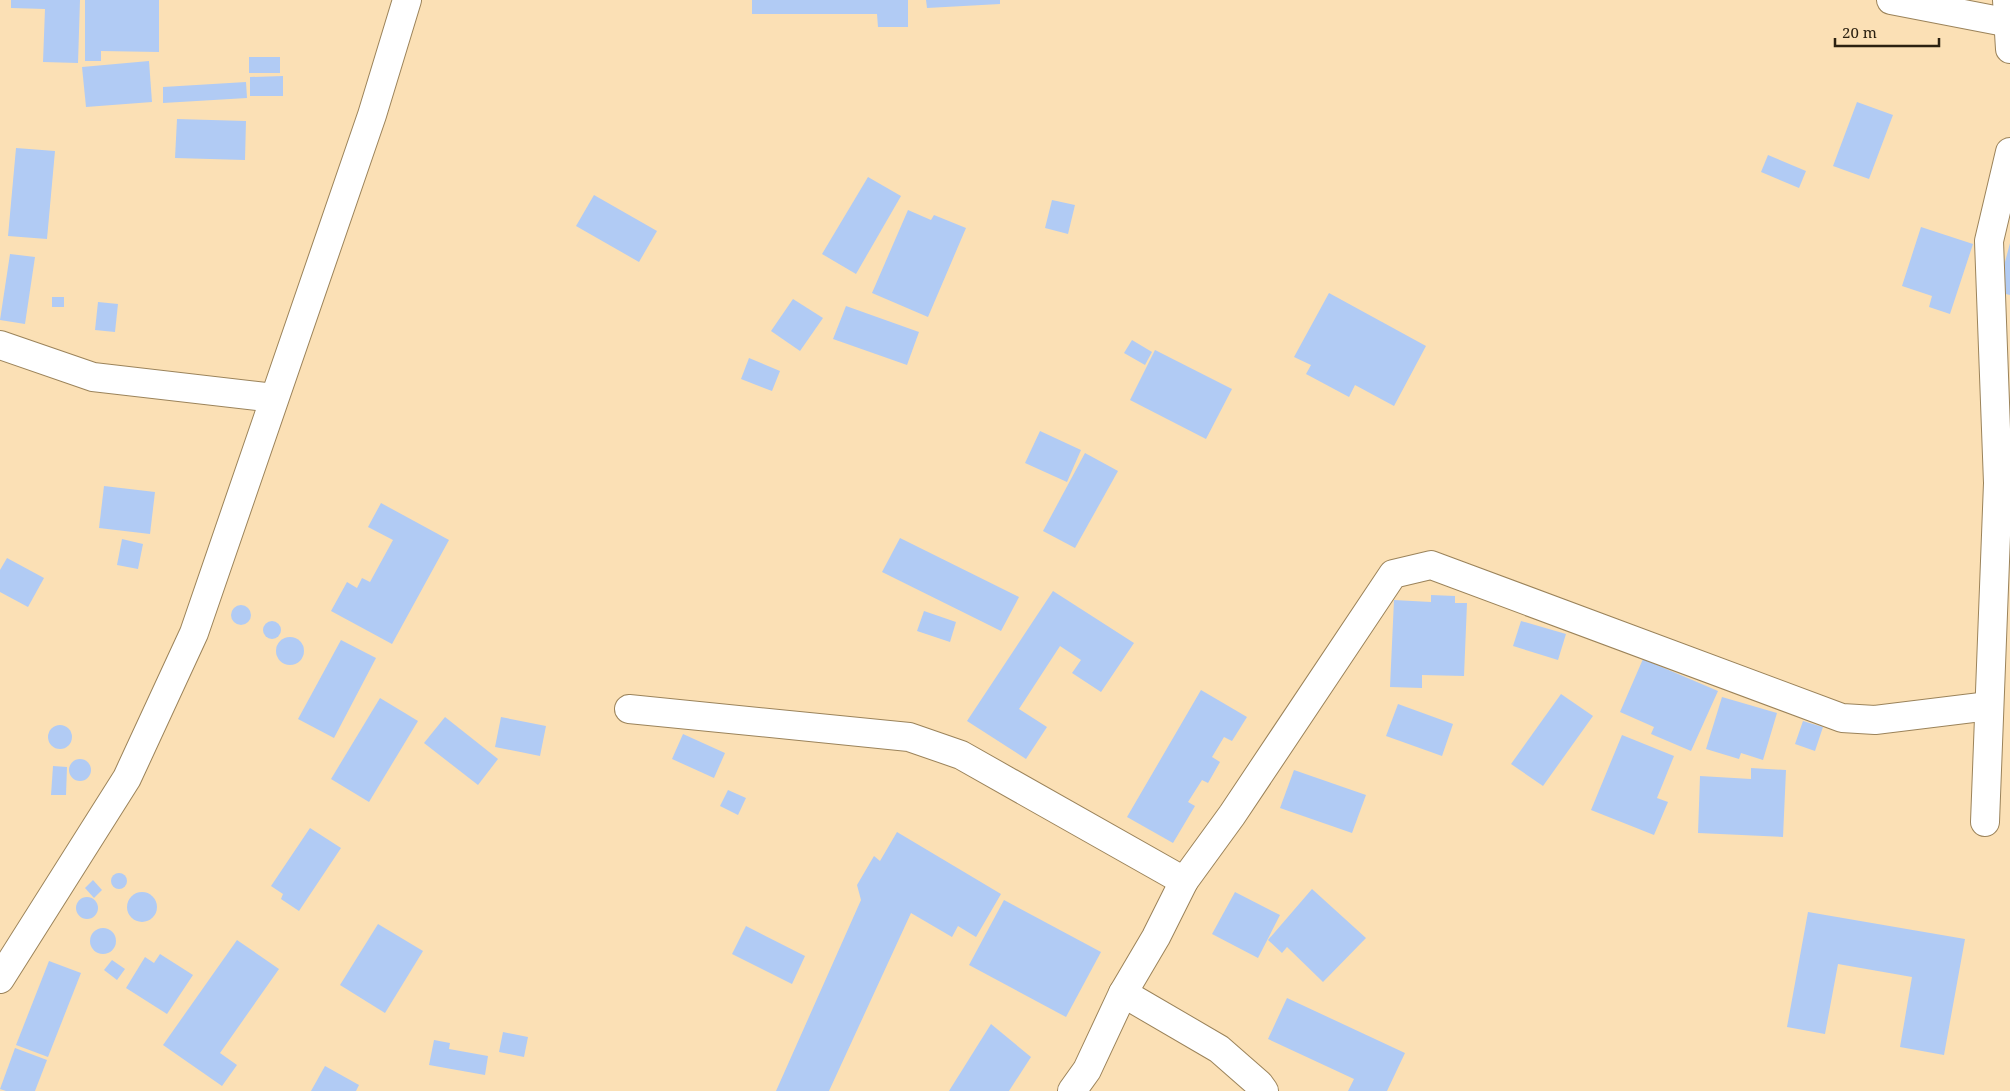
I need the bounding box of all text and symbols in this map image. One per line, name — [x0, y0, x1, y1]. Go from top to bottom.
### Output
scale bar — [1835, 15, 1939, 47]
text: 20 m — [1842, 22, 1877, 42]

